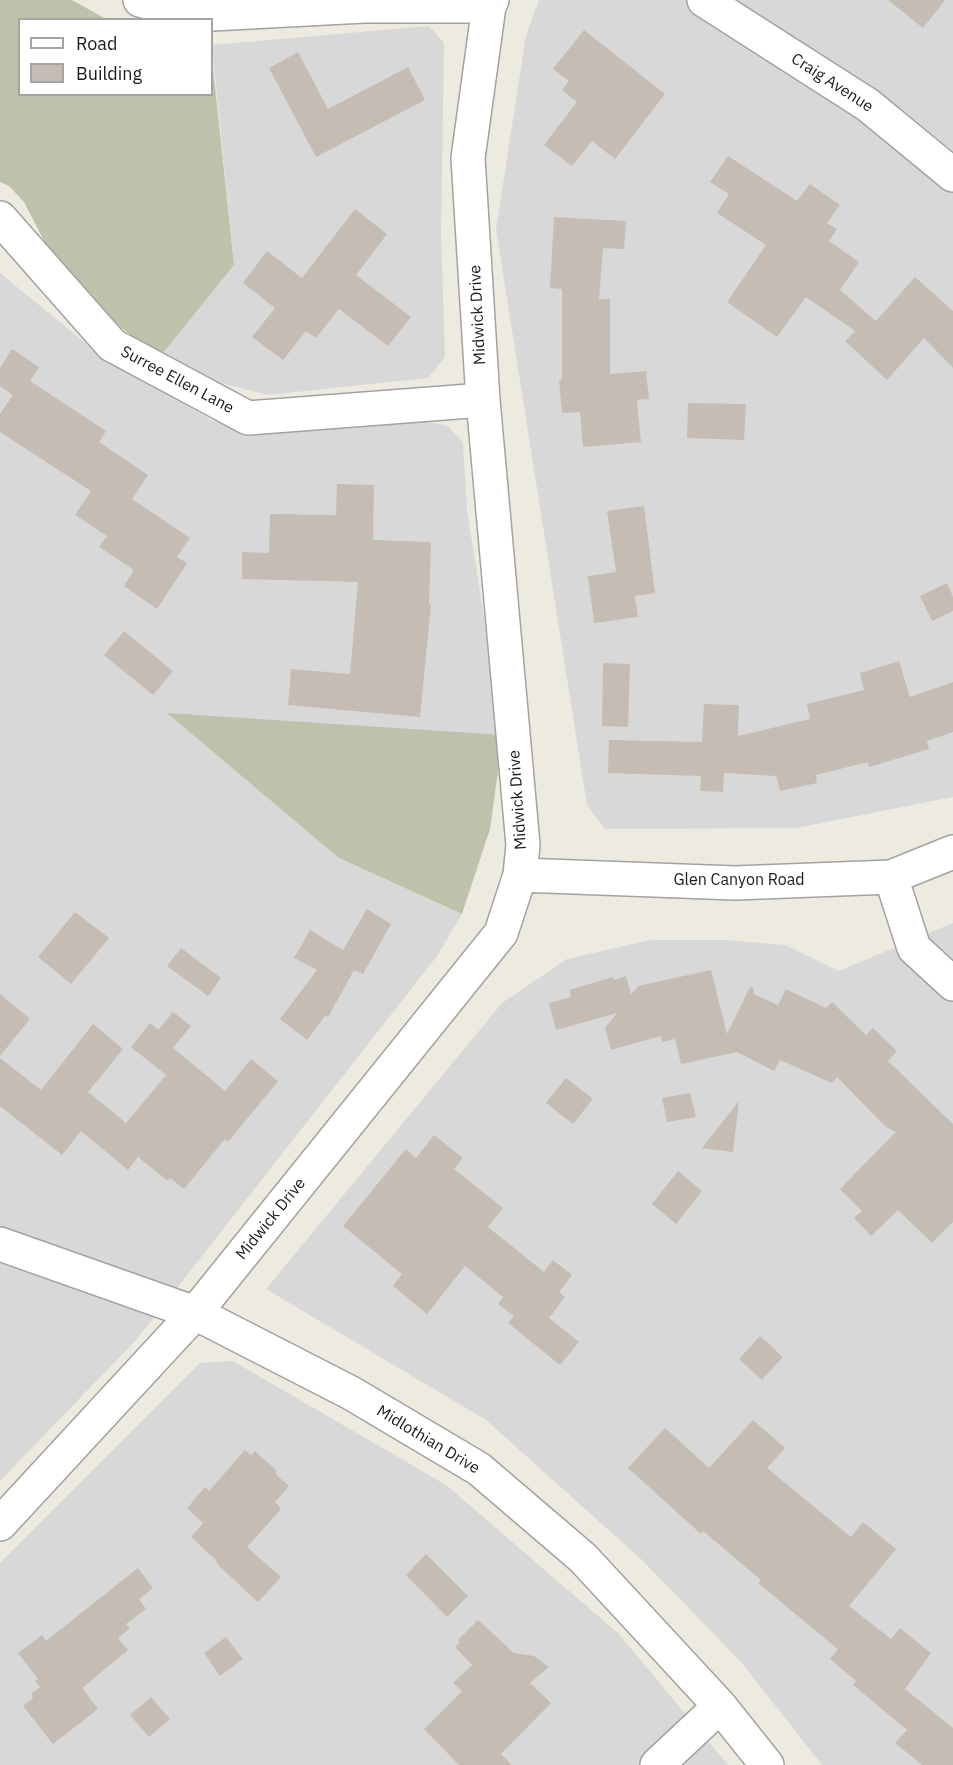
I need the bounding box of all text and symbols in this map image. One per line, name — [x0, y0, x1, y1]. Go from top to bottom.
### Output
legend — [18, 18, 213, 96]
text: Road — [76, 32, 117, 55]
street label: Craig Avenue — [787, 49, 877, 117]
text: Building — [76, 62, 142, 85]
street label: Midwick Drive — [466, 265, 490, 365]
street label: Surree Ellen Lane — [117, 342, 237, 418]
street label: Midwick Drive — [505, 749, 531, 851]
street label: Glen Canyon Road — [673, 870, 805, 890]
street label: Midwick Drive — [232, 1174, 310, 1264]
street label: Midlothian Drive — [373, 1402, 483, 1478]

